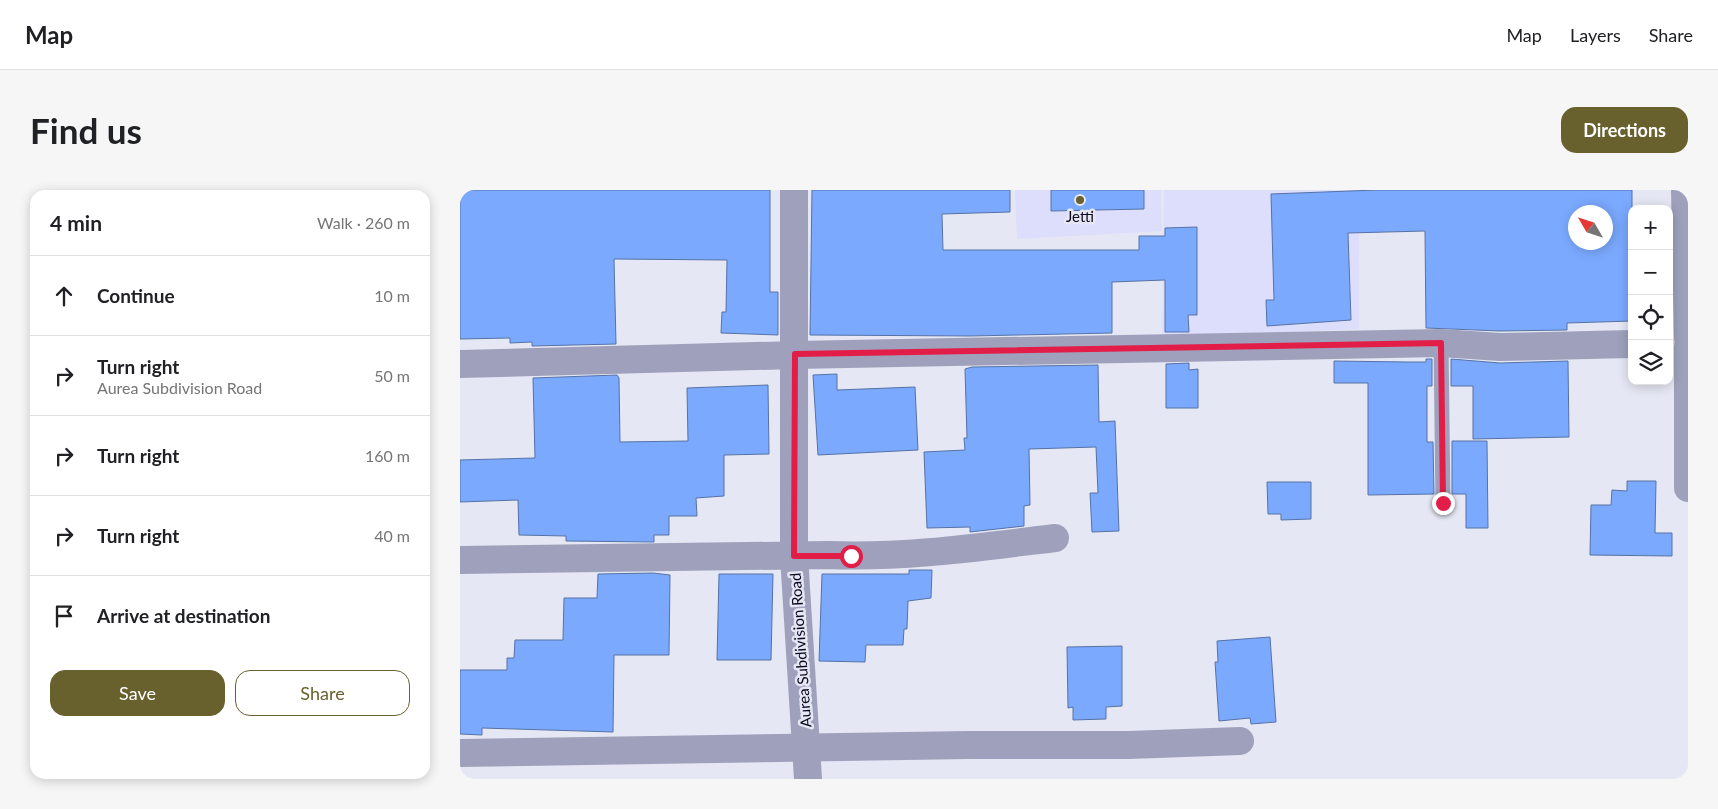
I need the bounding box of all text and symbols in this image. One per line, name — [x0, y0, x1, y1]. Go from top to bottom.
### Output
text: Map — [25, 20, 73, 49]
text: Map — [1506, 24, 1542, 46]
text: Layers — [1570, 24, 1621, 46]
text: Share — [1649, 24, 1693, 46]
button: Directions — [1561, 107, 1688, 153]
text: Find us — [30, 109, 142, 151]
marker: Jetti — [1074, 194, 1086, 206]
north arrow — [1568, 205, 1613, 250]
map controls — [1628, 205, 1673, 385]
button: + — [1628, 205, 1673, 250]
place label: Jetti — [1066, 207, 1094, 225]
text: 4 min — [50, 210, 102, 235]
text: Walk · 260 m — [317, 213, 410, 232]
button: − — [1628, 250, 1673, 295]
icon: ahead — [50, 282, 78, 310]
text: Continue — [97, 284, 175, 307]
text: 10 m — [374, 286, 410, 305]
button: locate — [1628, 295, 1673, 340]
button: layers — [1628, 340, 1673, 385]
text: Turn right — [97, 355, 179, 378]
icon: right — [50, 362, 78, 390]
text: 50 m — [374, 366, 410, 385]
text: Aurea Subdivision Road — [97, 378, 262, 397]
icon: right — [50, 442, 78, 470]
text: Turn right — [97, 444, 179, 467]
text: 160 m — [365, 446, 410, 465]
route end — [1432, 492, 1455, 515]
icon: right — [50, 522, 78, 550]
text: Turn right — [97, 524, 179, 547]
text: 40 m — [374, 526, 410, 545]
route start — [840, 545, 863, 568]
street label: Aurea Subdivision Road — [786, 572, 814, 728]
icon: arrive — [50, 602, 78, 630]
text: Arrive at destination — [97, 604, 270, 627]
button: Save — [50, 670, 225, 716]
button: Share — [235, 670, 410, 716]

